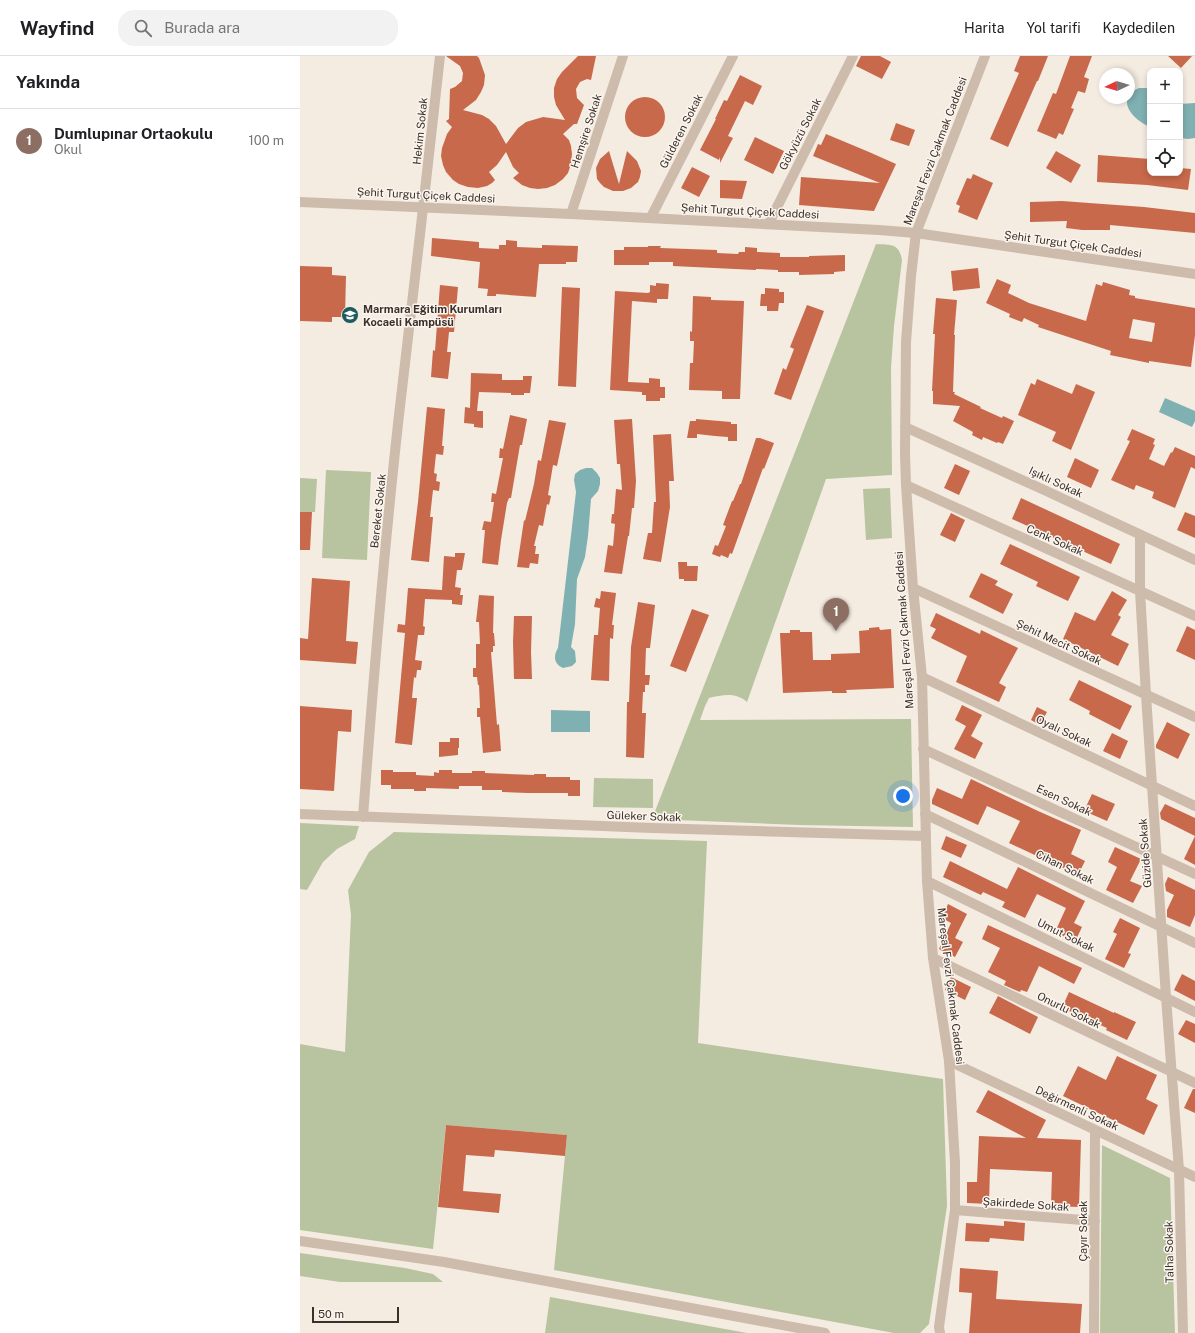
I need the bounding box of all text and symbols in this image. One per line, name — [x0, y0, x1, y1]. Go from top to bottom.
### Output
search box — [118, 10, 398, 46]
text: Wayfind — [20, 17, 94, 39]
icon: search — [132, 17, 154, 39]
text: Burada ara — [164, 19, 240, 36]
text: Harita — [964, 20, 1004, 36]
text: Yol tarifi — [1026, 20, 1081, 36]
text: Kaydedilen — [1103, 20, 1175, 36]
north arrow — [1099, 68, 1135, 104]
map controls — [1147, 68, 1183, 176]
button: + — [1147, 68, 1183, 104]
text: Yakında — [16, 72, 80, 92]
street label: Mareşal Fevzi Çakmak Caddesi — [901, 75, 970, 227]
street label: Hemşire Sokak — [568, 92, 605, 170]
street label: Gülderen Sokak — [657, 92, 705, 170]
street label: Gökyüzü Sokak — [777, 96, 823, 172]
street label: Hekim Sokak — [411, 97, 429, 165]
button: − — [1147, 104, 1183, 140]
text: Dumlupınar Ortaokulu — [54, 125, 213, 142]
text: 1 — [26, 133, 32, 148]
text: 100 m — [248, 133, 284, 148]
button: locate — [1147, 140, 1183, 176]
text: Okul — [54, 142, 82, 157]
street label: Şehit Turgut Çiçek Caddesi — [356, 185, 495, 206]
street label: Şehit Turgut Çiçek Caddesi — [680, 201, 819, 222]
street label: Şehit Turgut Çiçek Caddesi — [1003, 228, 1142, 261]
place label: Marmara Eğitim Kurumları Kocaeli Kampüsü — [363, 303, 502, 328]
school or university icon: Marmara Eğitim Kurumları Kocaeli Kampüsü — [340, 305, 360, 325]
street label: Işıklı Sokak — [1027, 464, 1085, 501]
street label: Bereket Sokak — [368, 473, 388, 549]
street label: Cenk Sokak — [1025, 522, 1085, 558]
street label: Mareşal Fevzi Çakmak Caddesi — [893, 551, 916, 709]
pin: 1 — [823, 598, 849, 631]
street label: Şehit Mecit Sokak — [1014, 617, 1104, 668]
street label: Oyalı Sokak — [1034, 713, 1094, 749]
street label: Esen Sokak — [1035, 782, 1093, 818]
your location — [893, 786, 913, 806]
street label: Güleker Sokak — [606, 809, 682, 823]
street label: Güzide Sokak — [1137, 818, 1153, 888]
street label: Cihan Sokak — [1034, 848, 1096, 886]
street label: Mareşal Fevzi Çakmak Caddesi — [934, 907, 967, 1065]
street label: Umut Sokak — [1035, 916, 1097, 954]
street label: Onurlu Sokak — [1035, 989, 1103, 1031]
street label: Değirmenli Sokak — [1034, 1083, 1120, 1133]
street label: Şakirdede Sokak — [982, 1195, 1070, 1214]
street label: Çayır Sokak — [1077, 1201, 1090, 1261]
street label: Talha Sokak — [1162, 1221, 1176, 1283]
scale bar — [312, 1305, 399, 1324]
text: 50 m — [318, 1308, 344, 1320]

